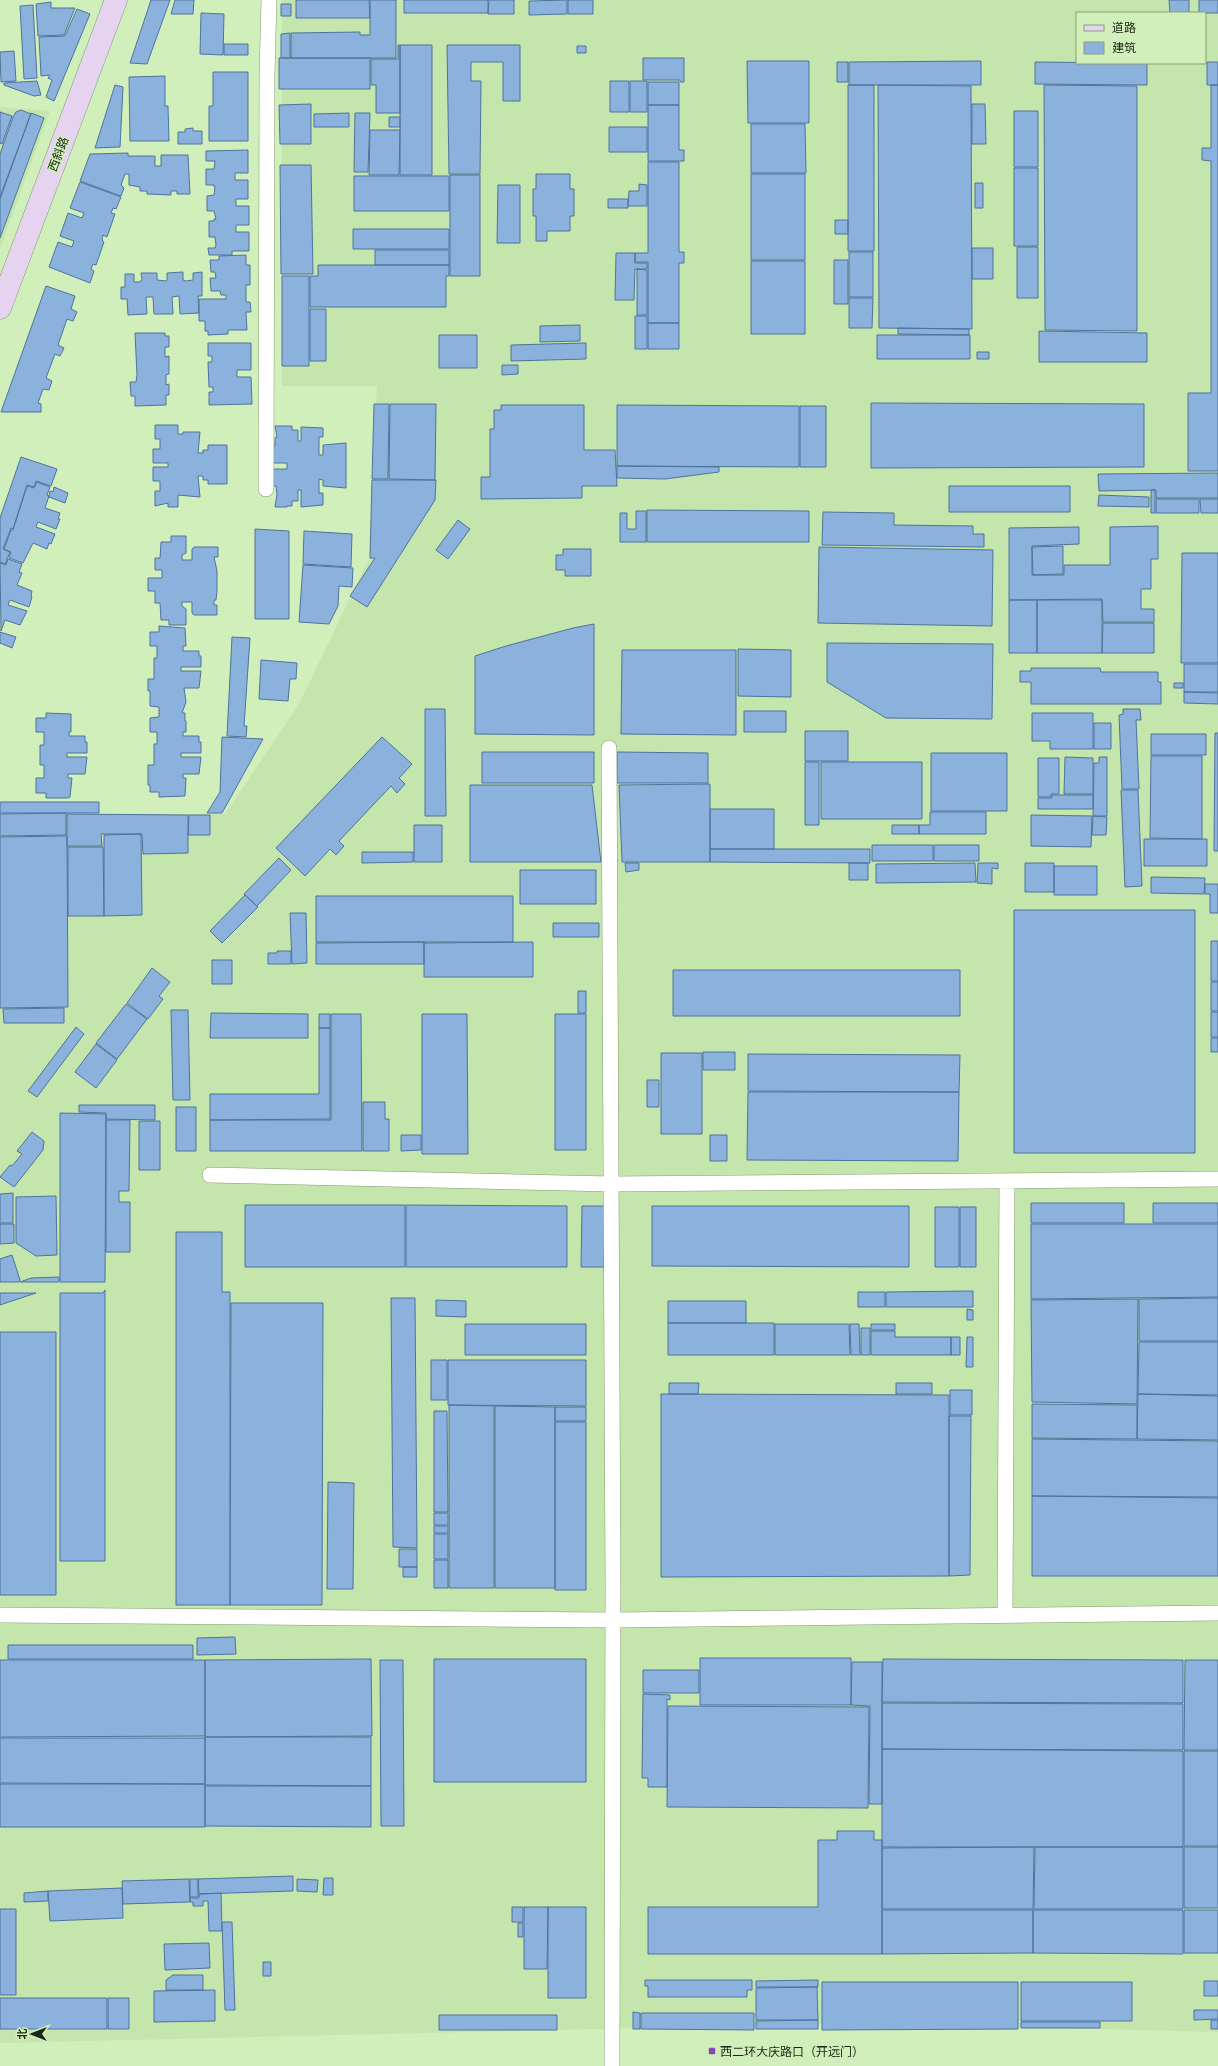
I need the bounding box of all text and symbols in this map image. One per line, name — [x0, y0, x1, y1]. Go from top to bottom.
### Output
legend — [1076, 12, 1206, 64]
text: 道路 — [1112, 20, 1136, 35]
text: 建筑 — [1112, 40, 1136, 55]
street label: 西斜路 — [45, 135, 71, 173]
north arrow — [12, 2014, 52, 2054]
text: 北 — [15, 2029, 29, 2040]
place label: 西二环大庆路口（开远门） — [720, 2044, 864, 2059]
marker: 西二环大庆路口（开远门） — [707, 2046, 717, 2056]

